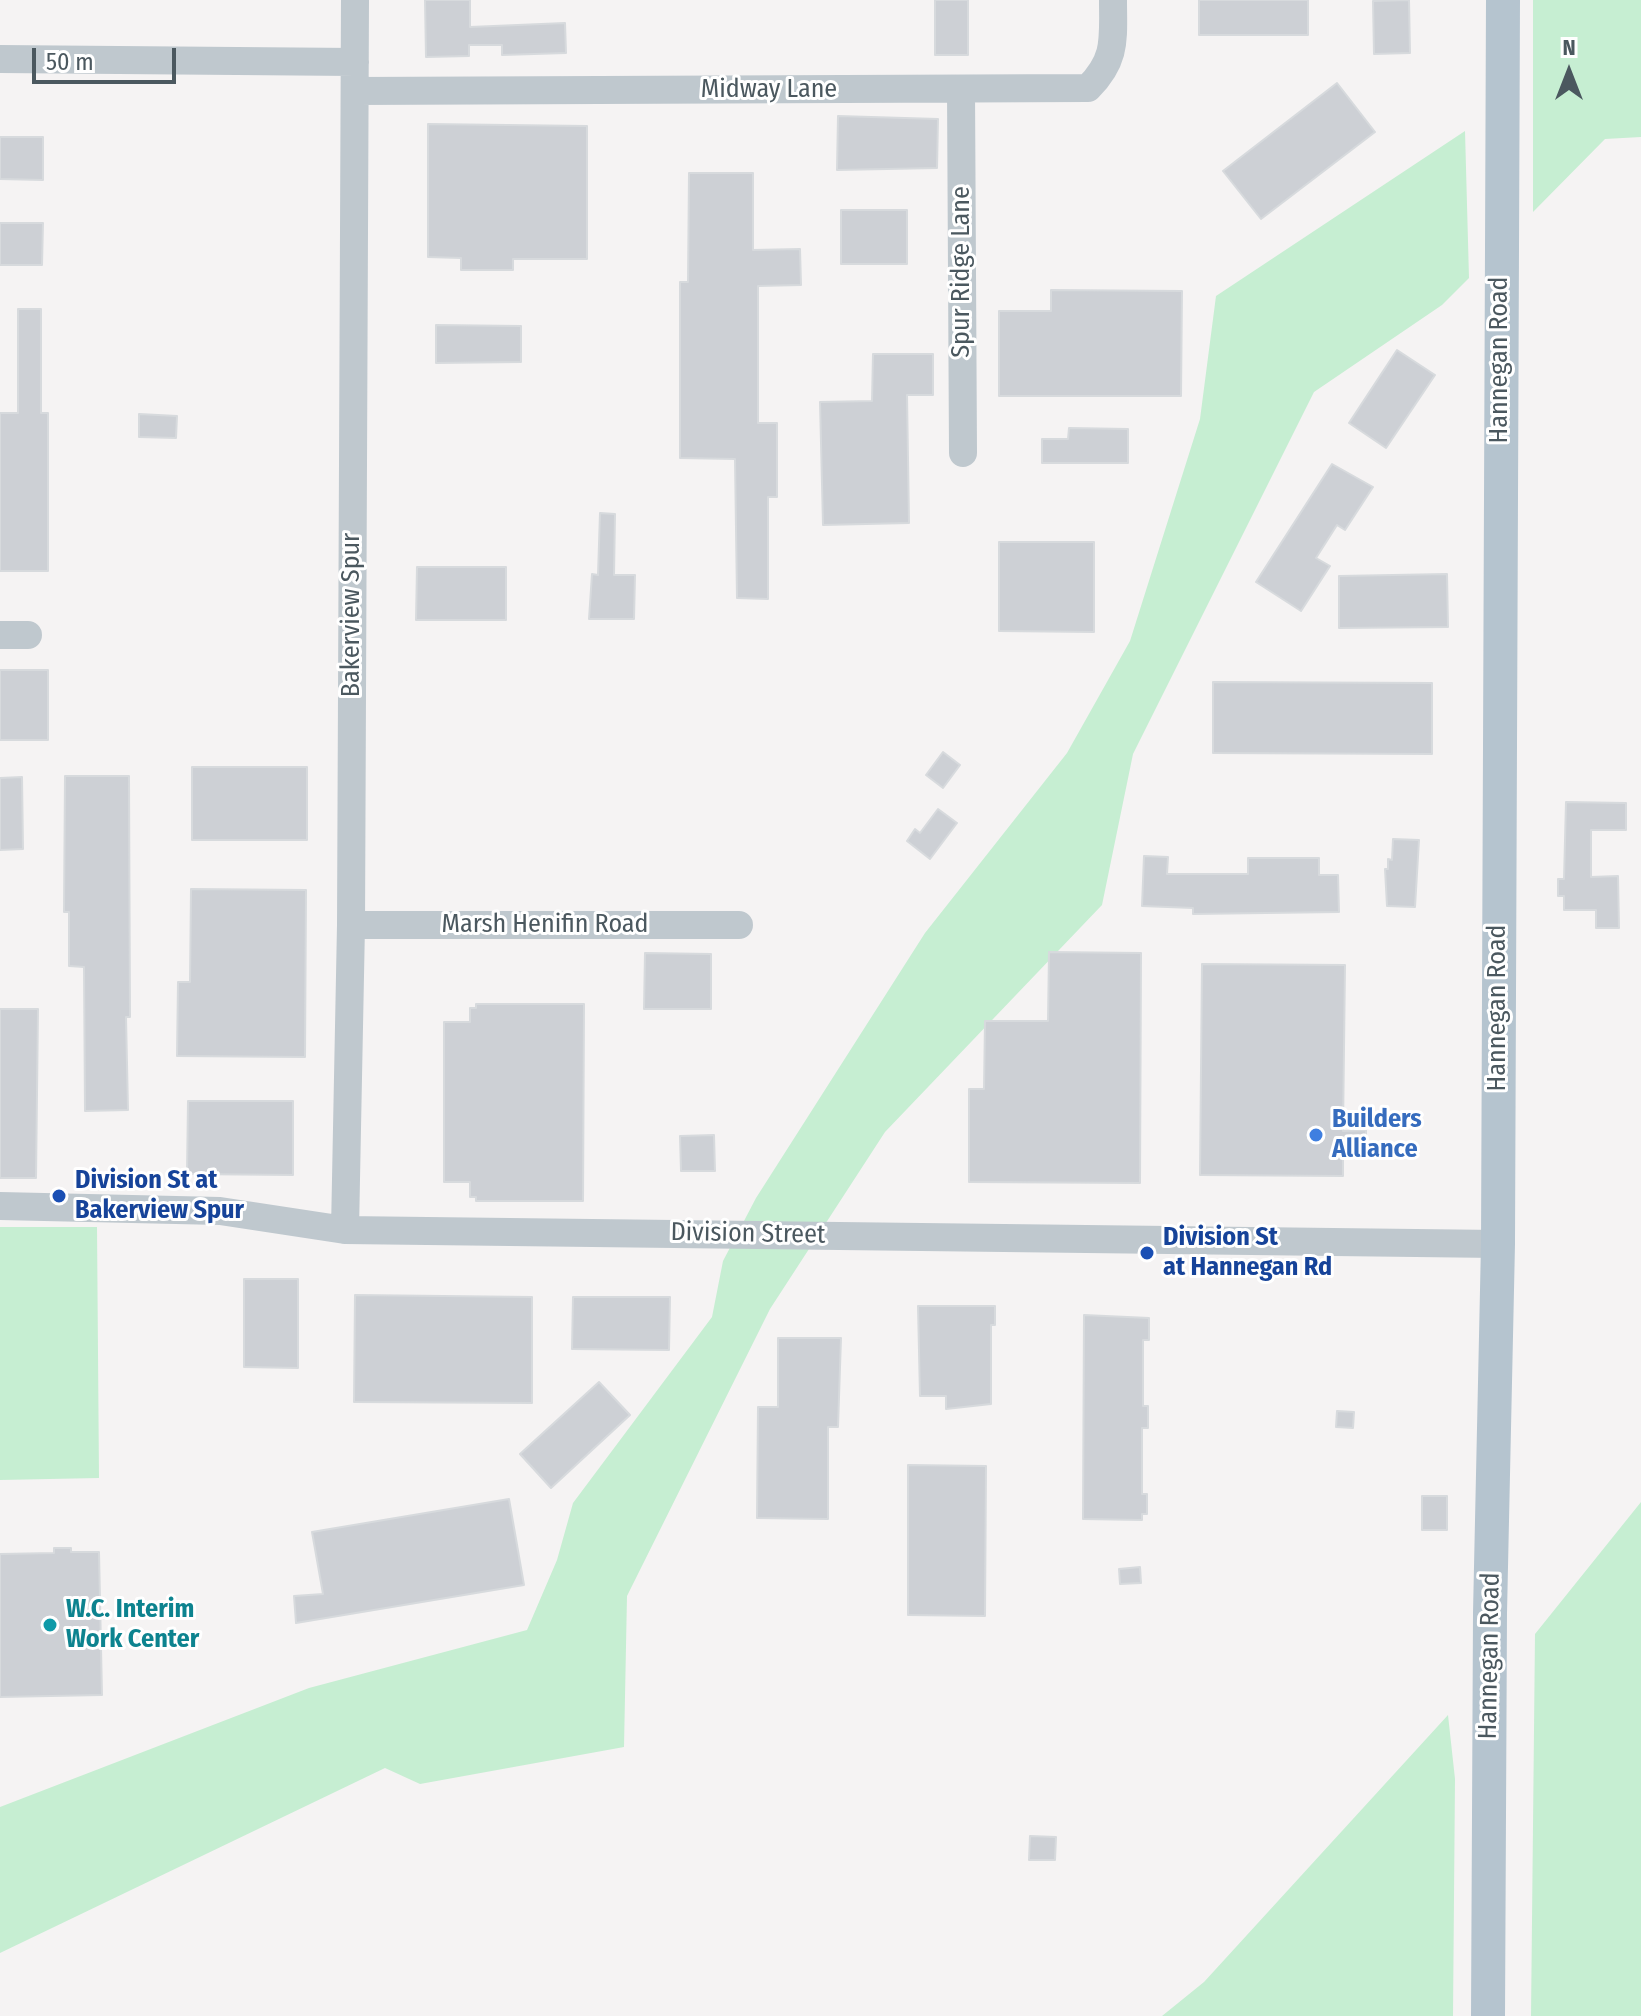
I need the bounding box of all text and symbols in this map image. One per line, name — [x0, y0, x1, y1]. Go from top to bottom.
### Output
scale bar — [36, 32, 180, 82]
north arrow — [1529, 32, 1609, 112]
text: N — [1562, 34, 1576, 61]
text: 50 m — [46, 48, 94, 76]
street label: Midway Lane — [701, 74, 837, 106]
street label: Spur Ridge Lane — [946, 186, 978, 358]
street label: Hannegan Road — [1484, 277, 1516, 443]
street label: Bakerview Spur — [336, 533, 368, 697]
street label: Marsh Henifin Road — [441, 909, 649, 941]
street label: Hannegan Road — [1482, 925, 1514, 1091]
place label: Builders Alliance — [1332, 1104, 1422, 1166]
marker: Builders Alliance — [1307, 1126, 1325, 1144]
place label: Division St at Bakerview Spur — [75, 1165, 244, 1226]
marker: Division St at Bakerview Spur — [50, 1187, 68, 1205]
street label: Division Street — [670, 1217, 826, 1251]
place label: Division St at Hannegan Rd — [1163, 1222, 1332, 1284]
marker: Division St at Hannegan Rd — [1138, 1244, 1156, 1262]
street label: Hannegan Road — [1473, 1572, 1507, 1740]
place label: W.C. Interim Work Center — [66, 1594, 199, 1656]
marker: W.C. Interim Work Center — [41, 1616, 59, 1634]

